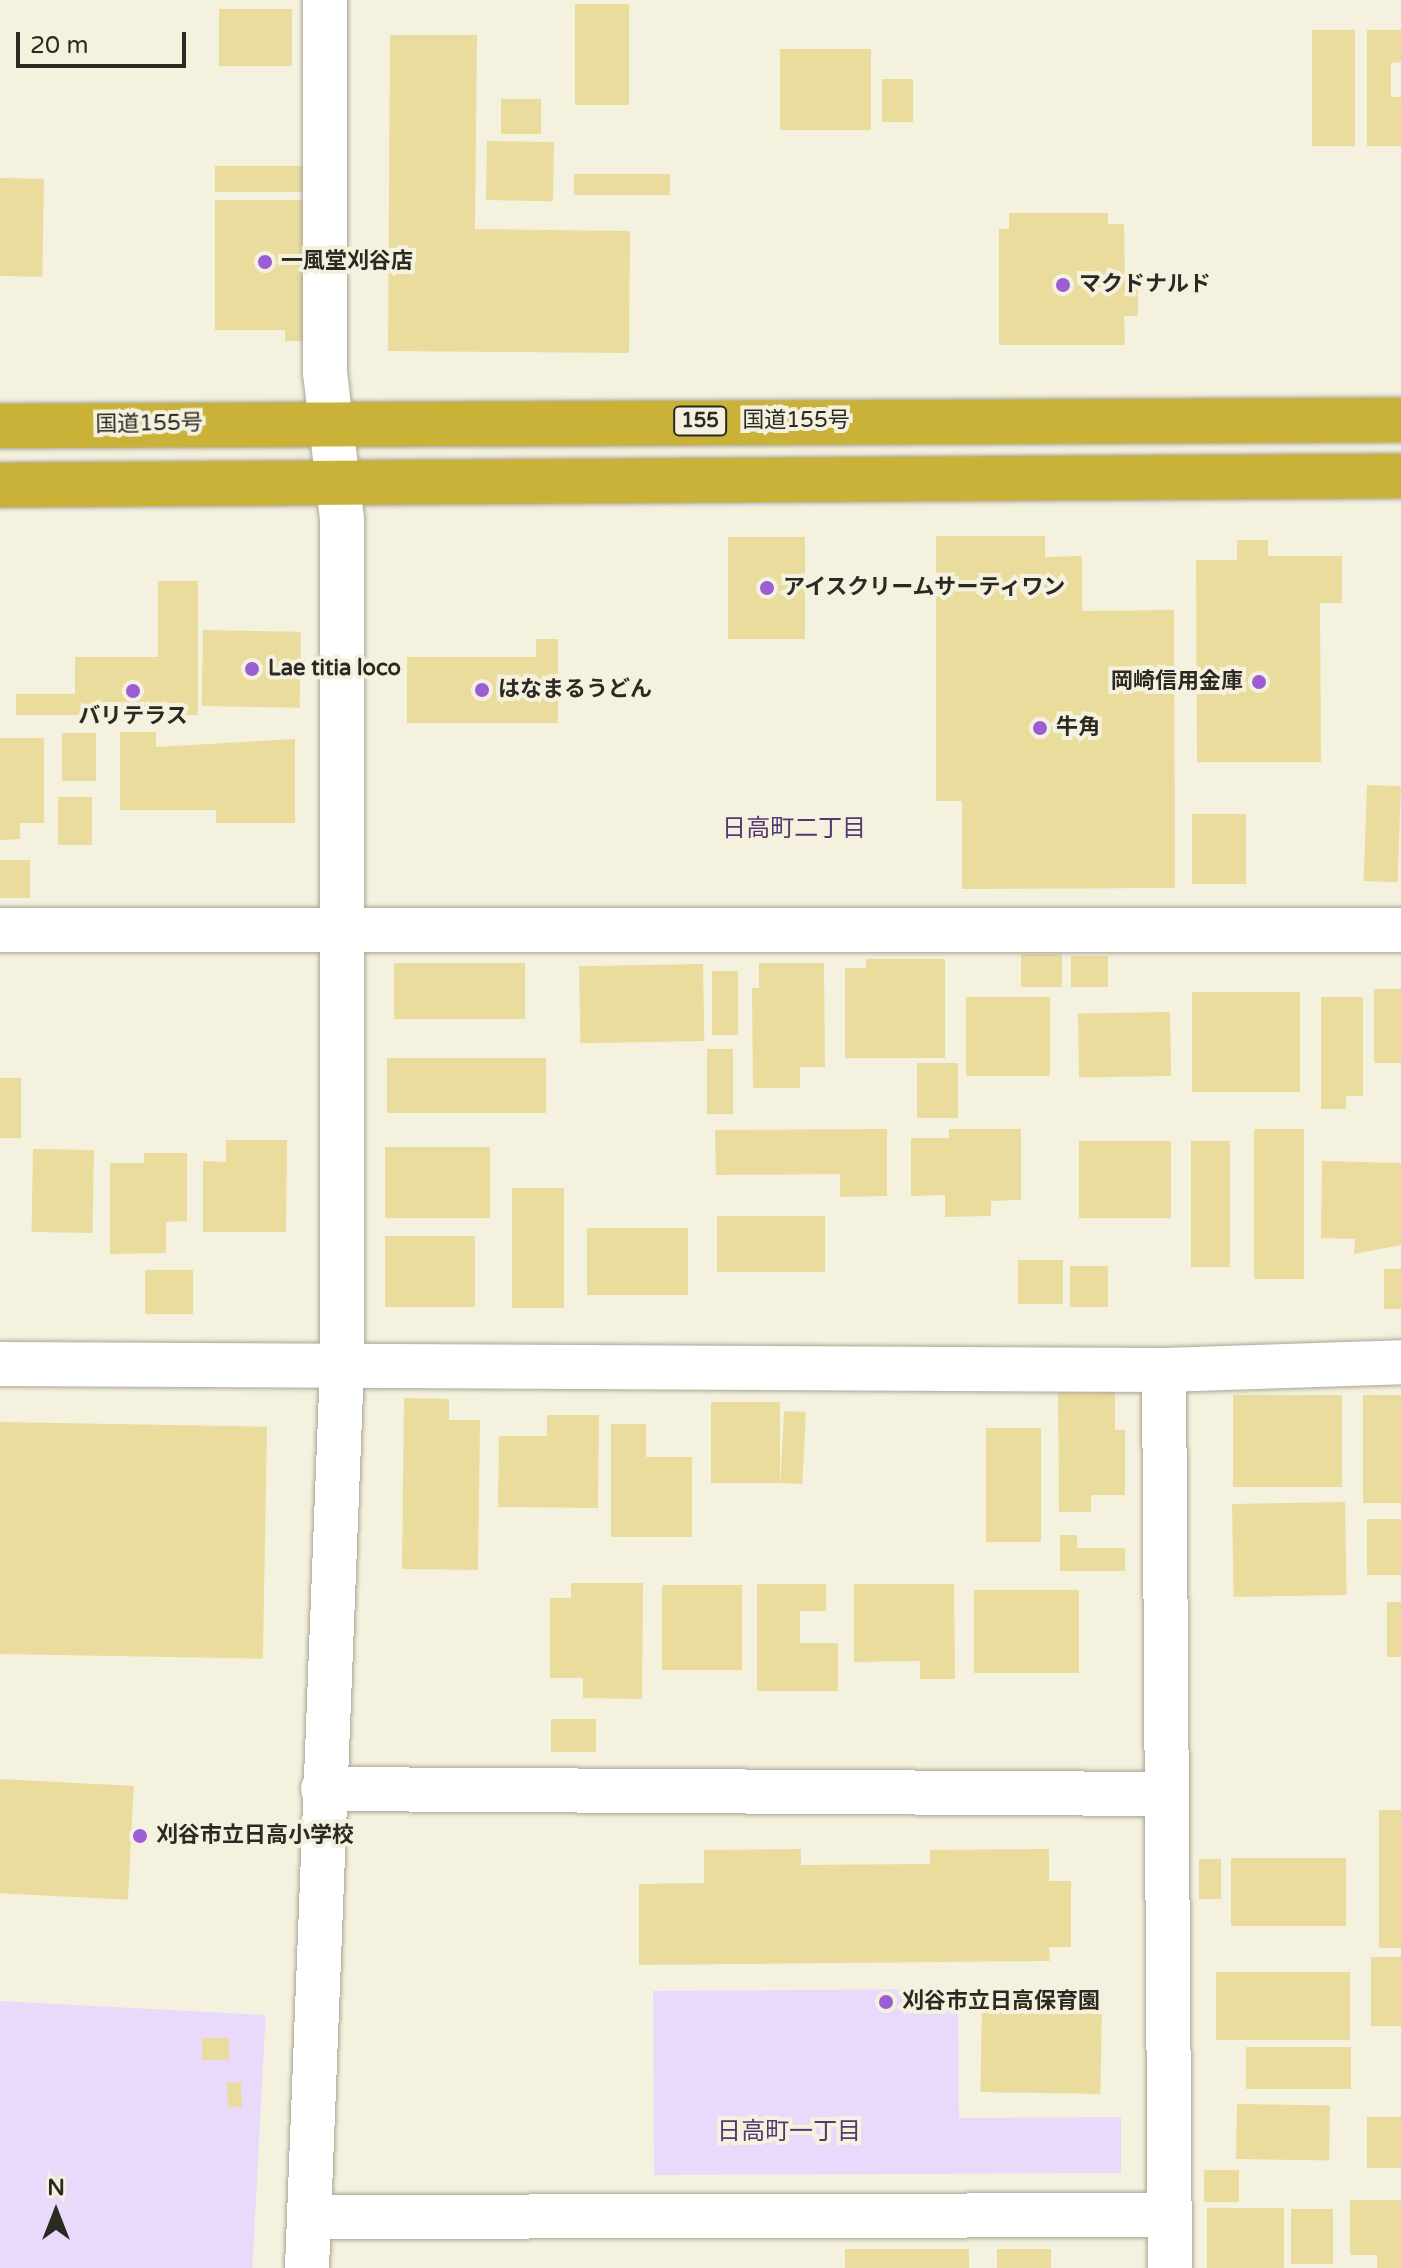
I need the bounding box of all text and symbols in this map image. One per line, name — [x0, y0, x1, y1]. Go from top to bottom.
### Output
scale bar — [20, 16, 190, 66]
text: 20 m — [30, 31, 88, 60]
place label: 一風堂刈谷店 — [281, 249, 413, 275]
marker: 一風堂刈谷店 — [256, 253, 274, 271]
place label: マクドナルド — [1079, 272, 1211, 298]
marker: マクドナルド — [1054, 276, 1072, 294]
road number: 155 — [672, 405, 728, 437]
street label: 国道155号 — [742, 408, 850, 434]
street label: 国道155号 — [95, 410, 203, 438]
place label: アイスクリームサーティワン — [783, 575, 1069, 601]
marker: アイスクリームサーティワン — [758, 579, 776, 597]
place label: Lae titia loco — [268, 656, 401, 682]
marker: Lae titia loco — [243, 660, 261, 678]
place label: 岡崎信用金庫 — [1111, 669, 1243, 695]
marker: 岡崎信用金庫 — [1250, 673, 1268, 691]
place label: はなまるうどん — [498, 677, 652, 703]
marker: はなまるうどん — [473, 681, 491, 699]
marker: バリテラス — [124, 682, 142, 700]
place label: バリテラス — [78, 704, 188, 730]
place label: 牛角 — [1056, 715, 1100, 741]
marker: 牛角 — [1031, 719, 1049, 737]
district label: 日高町二丁目 — [722, 815, 866, 843]
place label: 刈谷市立日高小学校 — [156, 1823, 354, 1849]
marker: 刈谷市立日高小学校 — [131, 1827, 149, 1845]
place label: 刈谷市立日高保育園 — [902, 1989, 1100, 2015]
marker: 刈谷市立日高保育園 — [877, 1993, 895, 2011]
district label: 日高町一丁目 — [717, 2118, 861, 2146]
north arrow — [16, 2172, 96, 2252]
text: N — [47, 2175, 65, 2201]

